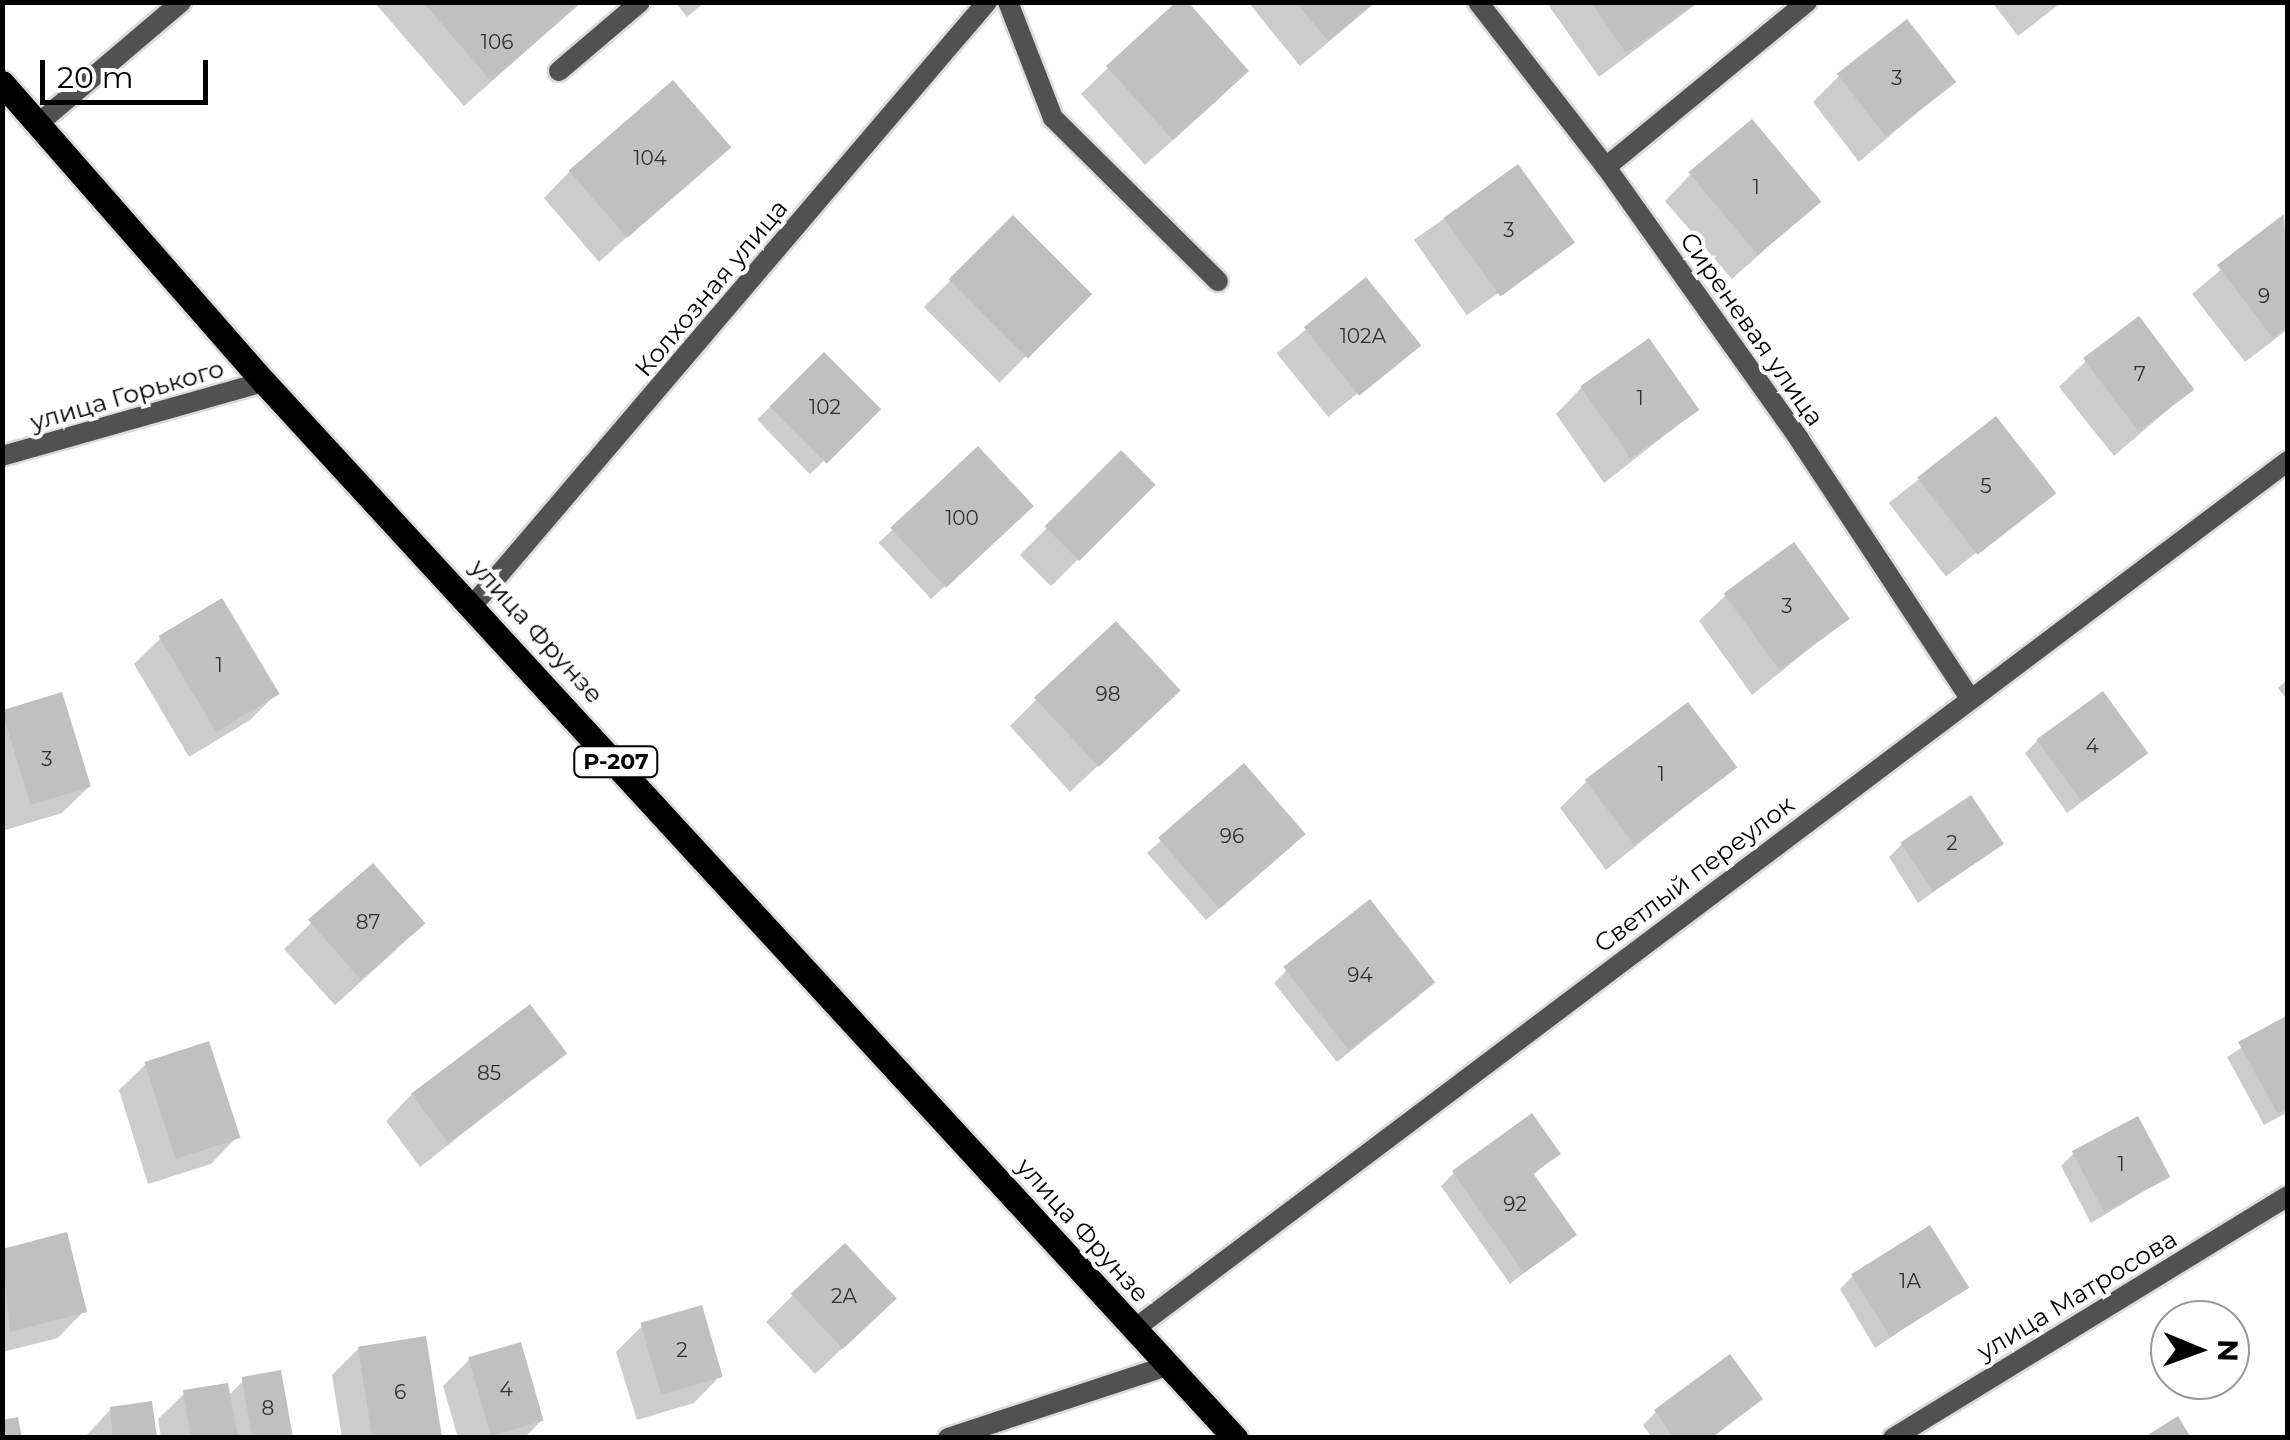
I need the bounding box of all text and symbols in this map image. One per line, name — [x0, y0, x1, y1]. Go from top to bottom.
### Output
house number: 106 — [481, 30, 513, 54]
scale bar — [45, 40, 212, 102]
text: 20 m — [57, 59, 134, 96]
house number: 3 — [1891, 66, 1903, 90]
house number: 104 — [633, 146, 667, 170]
house number: 1 — [1752, 175, 1760, 199]
street label: Колхозная улица — [628, 193, 794, 383]
house number: 3 — [1503, 218, 1515, 242]
street label: Сиреневая улица — [1674, 226, 1830, 432]
house number: 9 — [2258, 284, 2270, 308]
house number: 102А — [1340, 324, 1386, 348]
street label: улица Горького — [27, 353, 227, 437]
house number: 7 — [2134, 362, 2146, 386]
house number: 1 — [1636, 386, 1644, 410]
house number: 102 — [809, 395, 841, 419]
house number: 5 — [1980, 474, 1992, 498]
house number: 100 — [945, 506, 979, 530]
street label: улица Фрунзе — [464, 553, 610, 709]
house number: 3 — [1781, 594, 1793, 618]
house number: 1 — [215, 653, 223, 677]
house number: 98 — [1096, 682, 1120, 706]
house number: 4 — [2085, 734, 2099, 758]
road number: Р-207 — [571, 745, 661, 779]
house number: 3 — [41, 747, 53, 771]
house number: 1 — [1657, 762, 1665, 786]
street label: Светлый переулок — [1588, 789, 1800, 959]
house number: 96 — [1220, 824, 1244, 848]
house number: 2 — [1946, 831, 1958, 855]
house number: 87 — [356, 910, 380, 934]
house number: 94 — [1347, 963, 1373, 987]
house number: 85 — [477, 1061, 501, 1085]
street label: улица Фрунзе — [1010, 1152, 1156, 1308]
house number: 1 — [2117, 1152, 2125, 1176]
house number: 92 — [1503, 1192, 1527, 1216]
street label: улица Матросова — [1972, 1224, 2182, 1366]
house number: 1А — [1899, 1269, 1921, 1293]
house number: 2А — [831, 1284, 857, 1308]
north arrow — [2150, 1300, 2250, 1400]
house number: 2 — [676, 1338, 688, 1362]
text: N — [2211, 1339, 2245, 1362]
house number: 4 — [499, 1377, 513, 1401]
house number: 6 — [394, 1380, 406, 1404]
house number: 8 — [262, 1396, 274, 1420]

